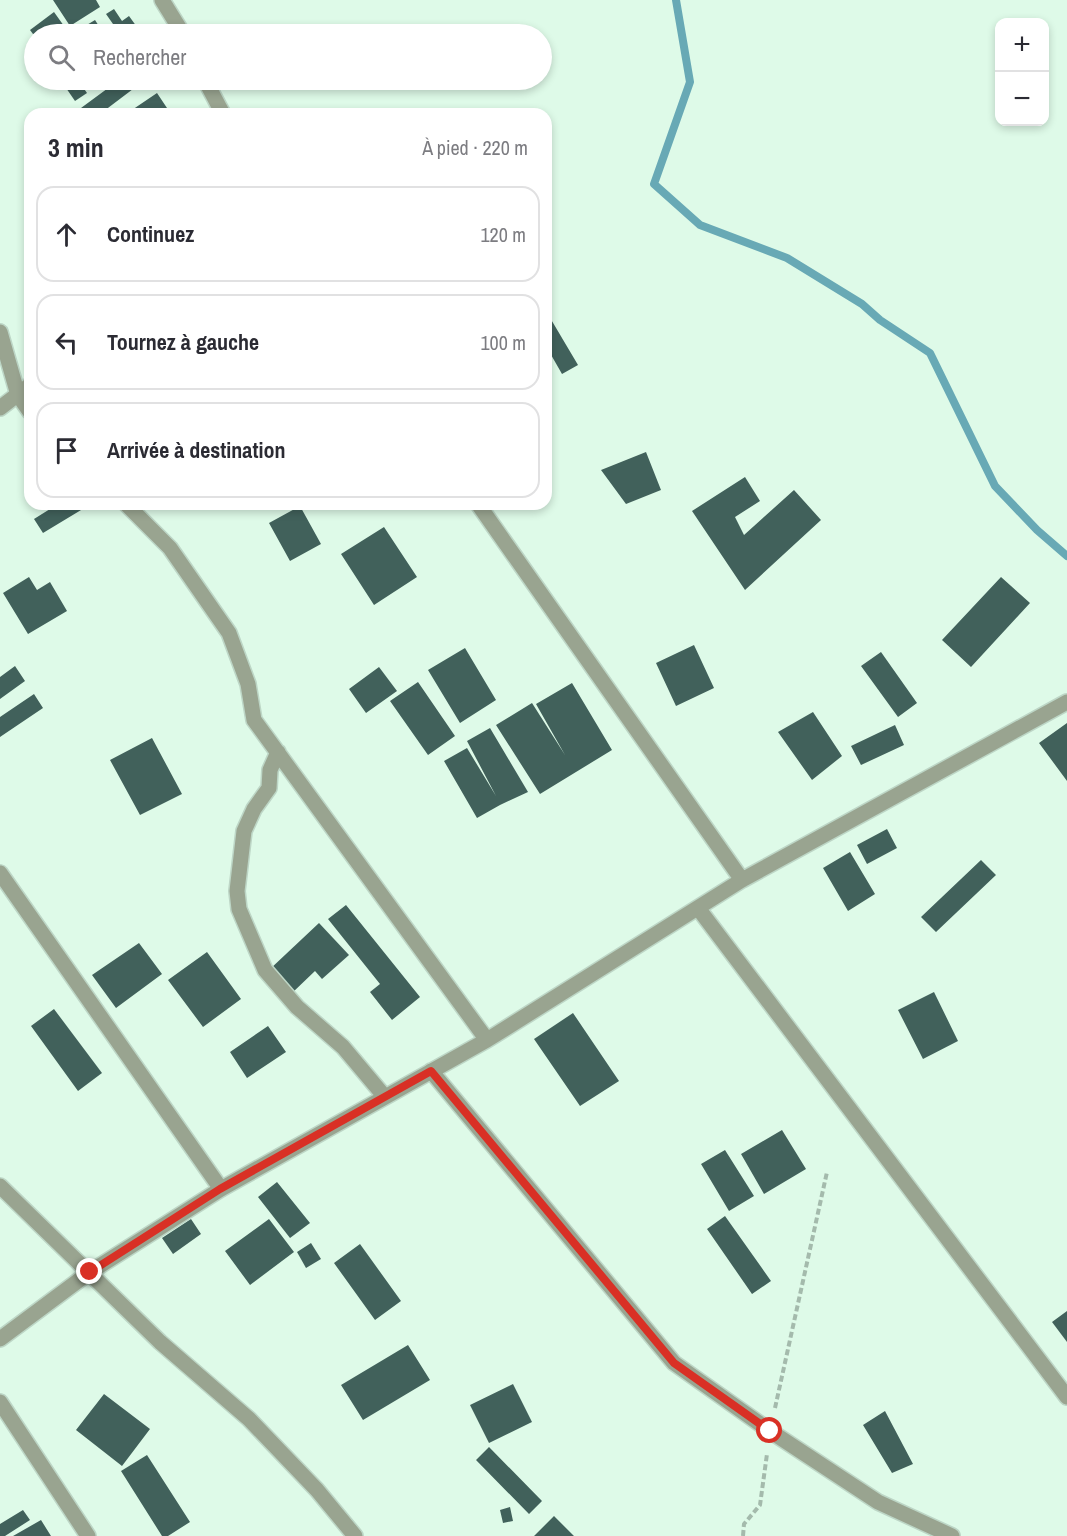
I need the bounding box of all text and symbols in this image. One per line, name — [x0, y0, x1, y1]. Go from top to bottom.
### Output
map controls — [995, 18, 1049, 126]
button: + — [995, 18, 1049, 72]
search box — [24, 24, 552, 90]
icon: search — [45, 41, 78, 74]
text: Rechercher — [93, 42, 186, 72]
button: − — [995, 72, 1049, 126]
text: 3 min — [48, 130, 104, 165]
text: À pied · 220 m — [422, 134, 528, 161]
icon: ahead — [50, 218, 83, 251]
text: Continuez — [107, 219, 194, 249]
text: 120 m — [480, 221, 526, 248]
icon: left — [50, 326, 83, 359]
text: Tournez à gauche — [107, 327, 259, 357]
text: 100 m — [480, 329, 526, 356]
icon: arrive — [50, 434, 83, 467]
text: Arrivée à destination — [107, 435, 285, 465]
route end — [76, 1258, 102, 1284]
route start — [756, 1417, 782, 1443]

